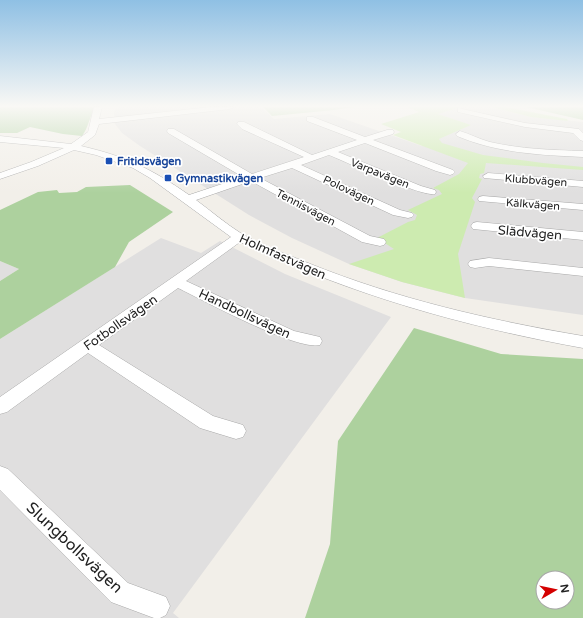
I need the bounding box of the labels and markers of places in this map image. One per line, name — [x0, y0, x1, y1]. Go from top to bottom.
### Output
place label: Fritidsvägen — [117, 155, 182, 169]
marker: Fritidsvägen — [104, 156, 114, 166]
place label: Gymnastikvägen — [176, 172, 263, 186]
marker: Gymnastikvägen — [163, 173, 173, 183]

